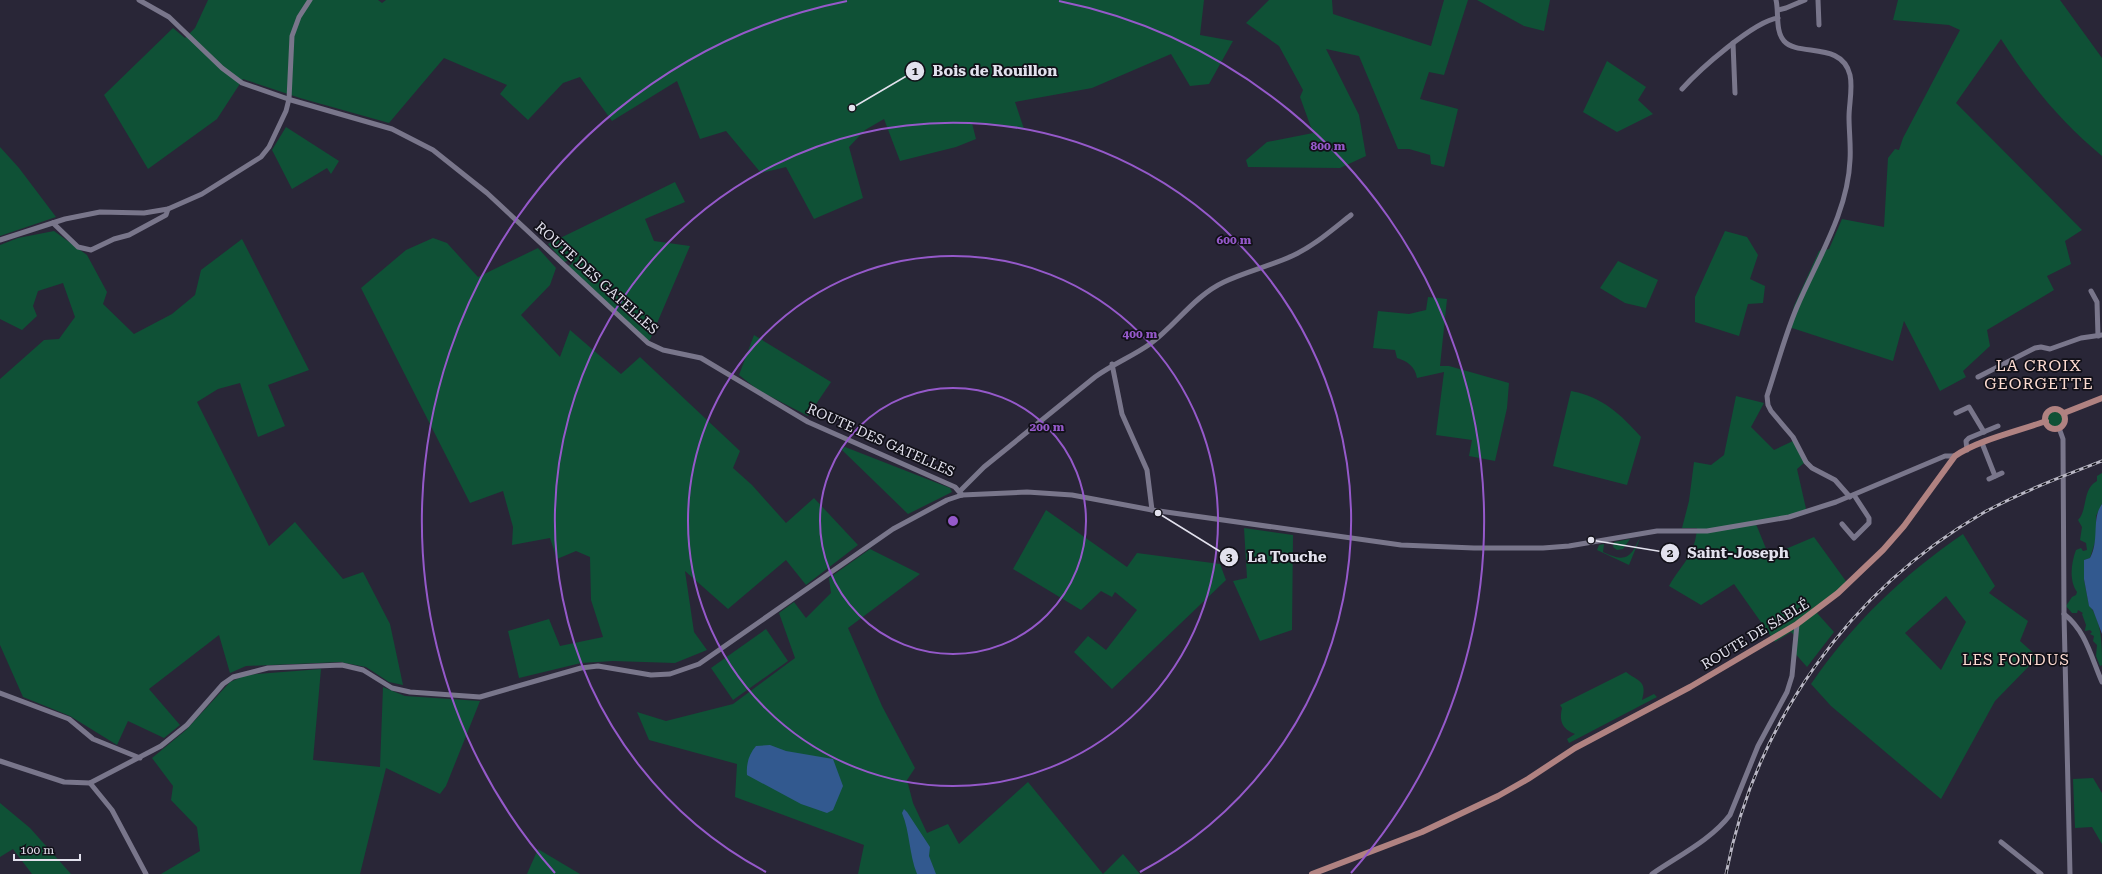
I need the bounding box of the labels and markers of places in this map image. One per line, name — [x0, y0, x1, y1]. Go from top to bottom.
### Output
callout: Bois de Rouillon — [905, 57, 1066, 84]
centre of rings — [946, 514, 960, 528]
callout: Saint-Joseph — [1660, 540, 1797, 567]
callout: La Touche — [1219, 543, 1334, 570]

